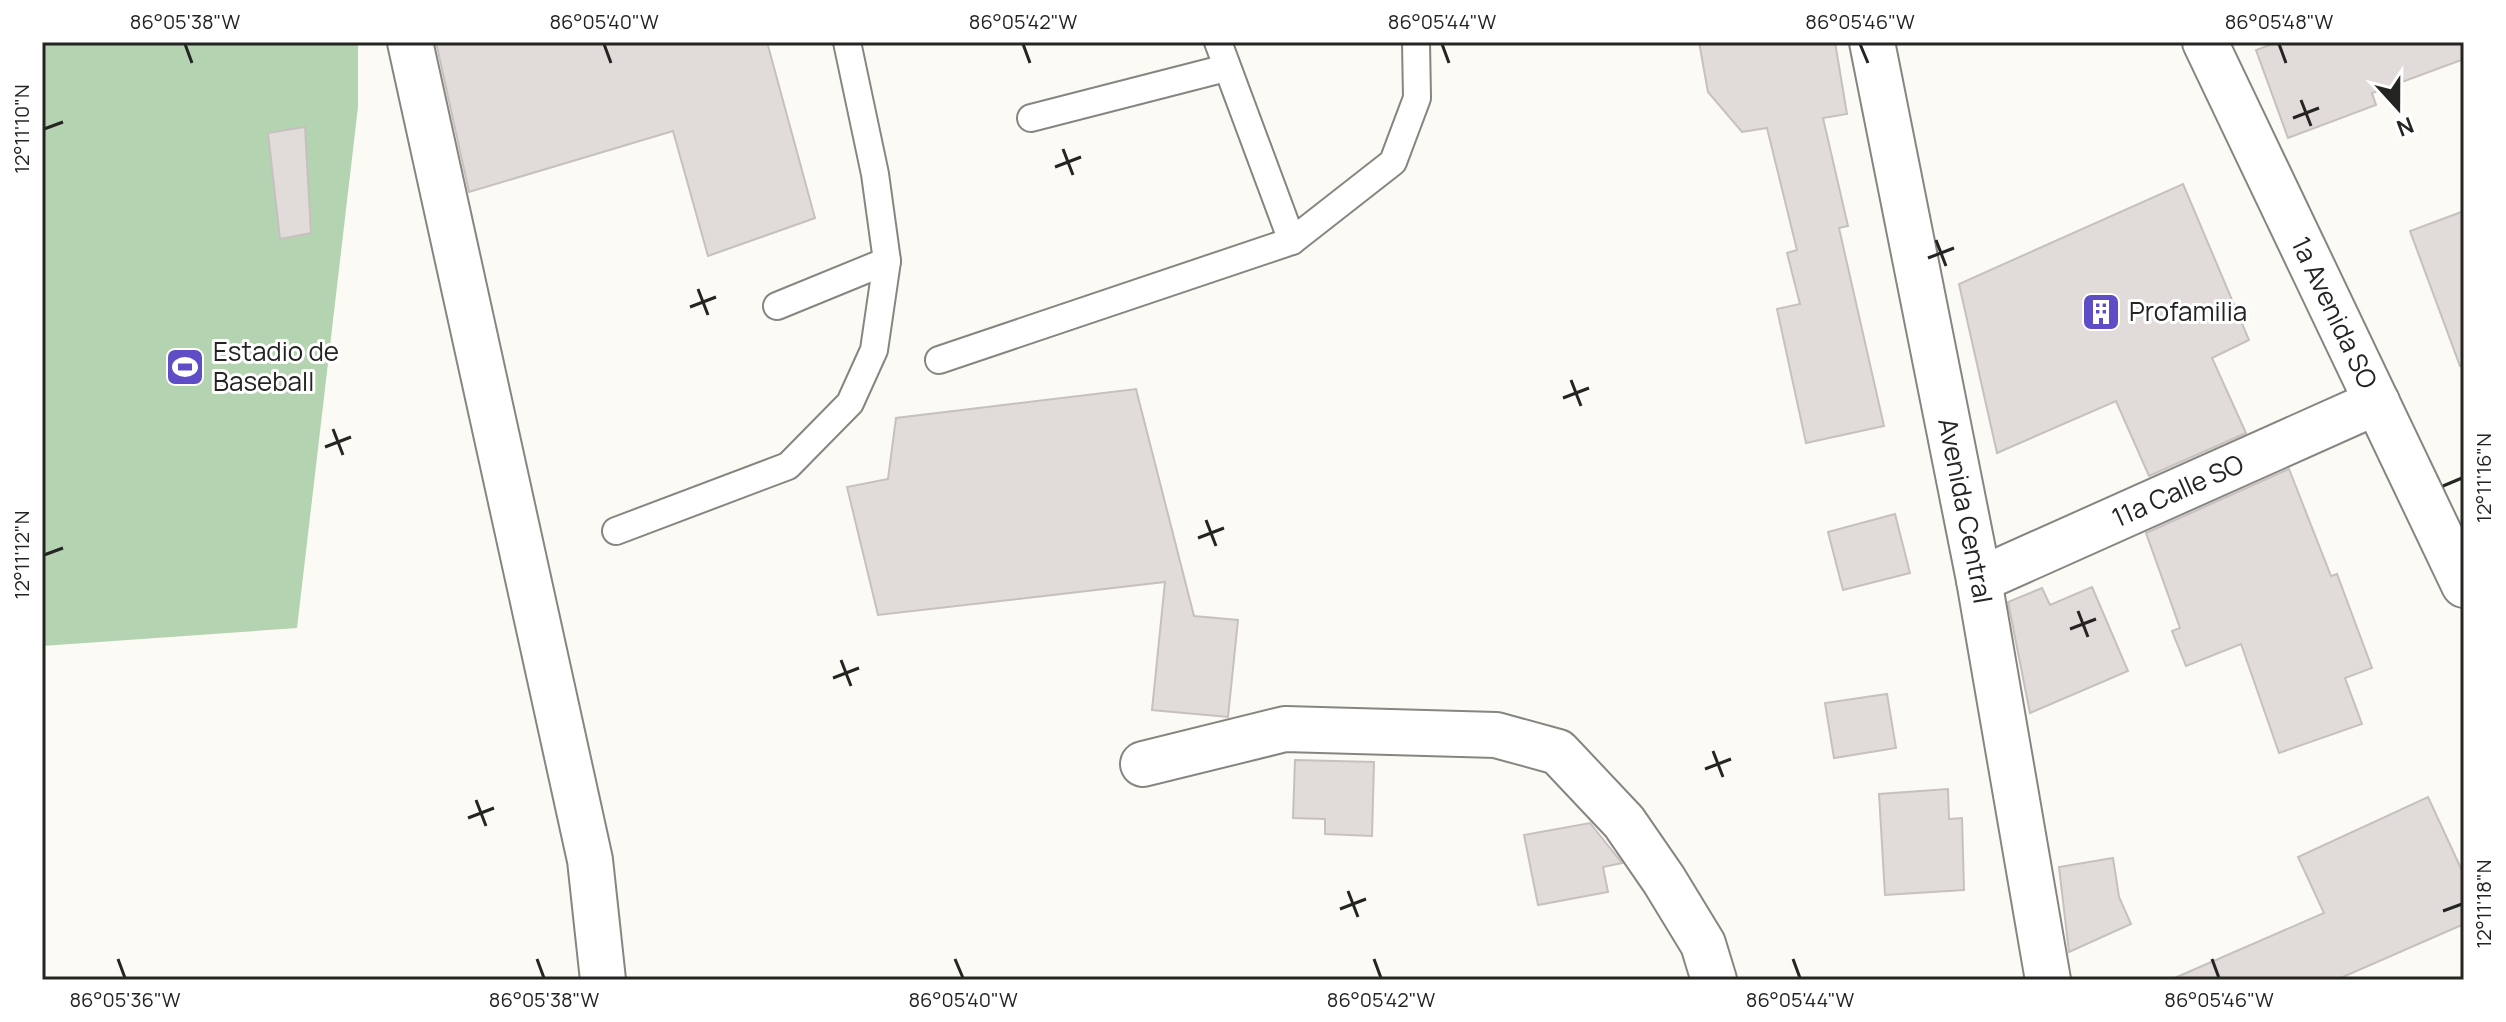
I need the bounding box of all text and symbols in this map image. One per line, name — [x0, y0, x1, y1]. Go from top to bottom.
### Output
text: 86°05'38"W — [130, 8, 240, 35]
text: 86°05'40"W — [549, 8, 659, 35]
text: 86°05'42"W — [969, 8, 1077, 35]
text: 86°05'44"W — [1388, 8, 1496, 35]
text: 86°05'46"W — [1805, 8, 1915, 35]
text: 86°05'48"W — [2225, 8, 2334, 35]
north arrow — [2358, 68, 2438, 148]
text: 12°11'10"N — [8, 84, 35, 174]
text: N — [2392, 110, 2418, 144]
street label: 1a Avenida SO — [2283, 230, 2387, 394]
building icon: Profamilia — [2080, 291, 2122, 333]
place label: Profamilia — [2129, 293, 2247, 329]
place label: Estadio de Baseball — [213, 333, 339, 399]
sports icon: Estadio de Baseball — [164, 346, 206, 388]
street label: Avenida Central — [1930, 415, 2002, 606]
text: 12°11'16"N — [2470, 433, 2497, 523]
street label: 11a Calle SO — [2106, 445, 2249, 535]
text: 12°11'12"N — [8, 511, 35, 599]
text: 12°11'18"N — [2470, 859, 2497, 949]
text: 86°05'36"W — [69, 986, 181, 1013]
text: 86°05'38"W — [489, 986, 599, 1013]
text: 86°05'40"W — [908, 986, 1018, 1013]
text: 86°05'42"W — [1327, 986, 1435, 1013]
text: 86°05'44"W — [1746, 986, 1854, 1013]
text: 86°05'46"W — [2164, 986, 2274, 1013]

